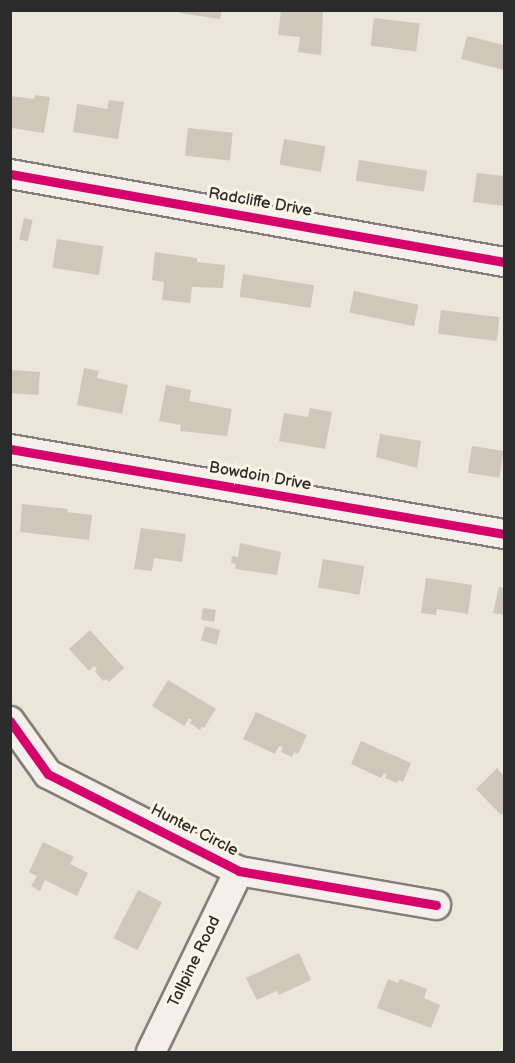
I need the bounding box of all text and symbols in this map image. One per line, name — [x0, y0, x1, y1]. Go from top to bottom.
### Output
street label: Radcliffe Drive — [207, 184, 313, 222]
street label: Bowdoin Drive — [207, 459, 313, 495]
street label: Hunter Circle — [147, 801, 241, 861]
street label: Tallpine Road — [165, 913, 225, 1011]

